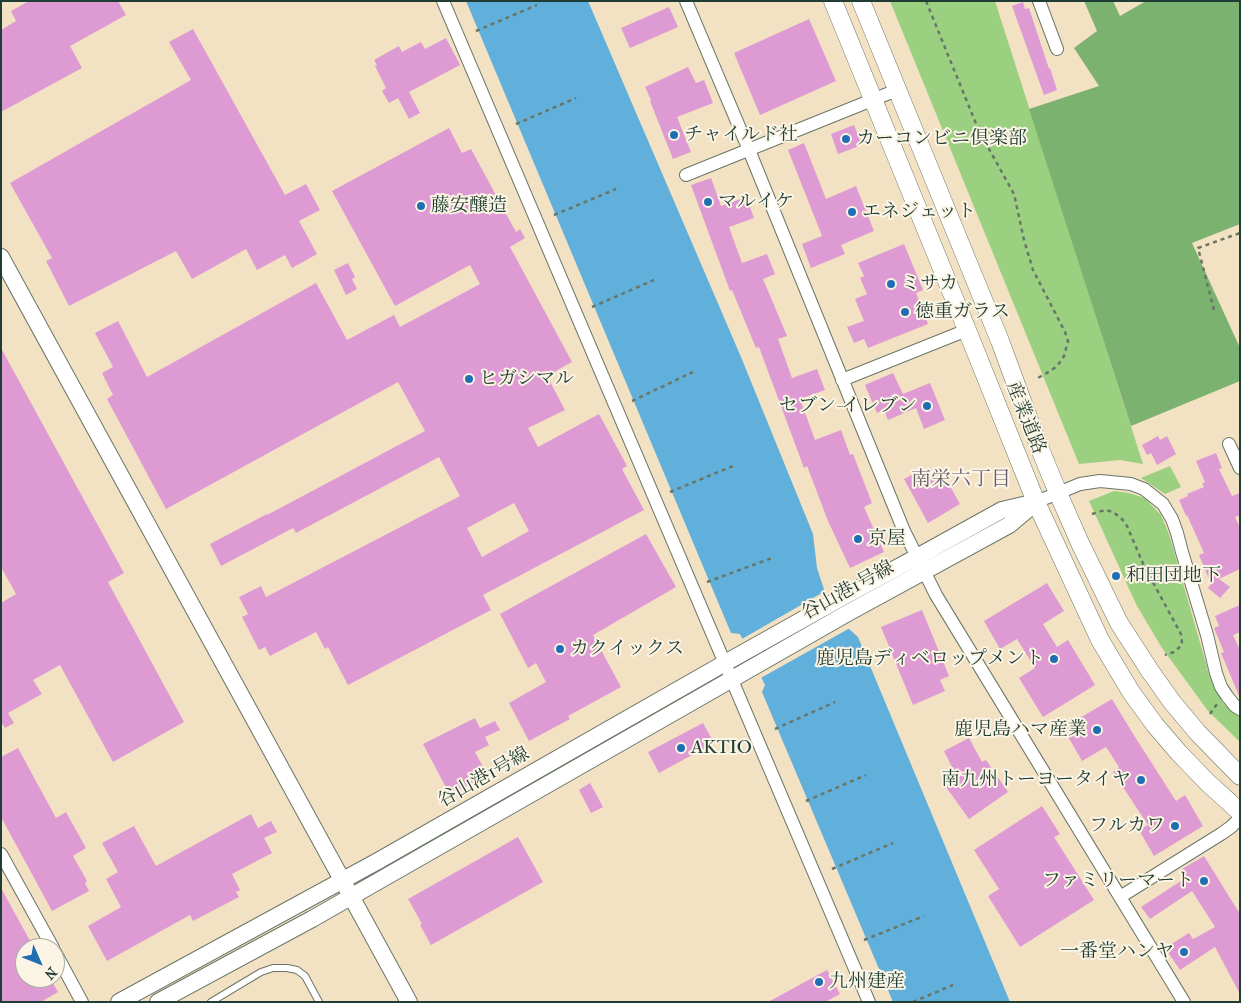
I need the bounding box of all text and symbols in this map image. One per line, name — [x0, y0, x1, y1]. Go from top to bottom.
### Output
place label: チャイルド社 — [684, 124, 798, 146]
place label: カーコンビニ倶楽部 — [856, 128, 1027, 150]
marker: チャイルド社 — [668, 129, 680, 141]
marker: カーコンビニ倶楽部 — [840, 133, 852, 145]
place label: マルイケ — [718, 191, 794, 213]
place label: 藤安醸造 — [431, 195, 507, 217]
marker: マルイケ — [702, 196, 714, 208]
marker: 藤安醸造 — [415, 200, 427, 212]
place label: エネジェット — [862, 201, 976, 223]
marker: エネジェット — [846, 206, 858, 218]
place label: ミサカ — [901, 273, 958, 295]
marker: ミサカ — [885, 278, 897, 290]
place label: 徳重ガラス — [915, 301, 1010, 323]
marker: 徳重ガラス — [899, 306, 911, 318]
place label: ヒガシマル — [479, 368, 574, 390]
marker: ヒガシマル — [463, 373, 475, 385]
street label: 産業道路 — [1000, 378, 1050, 458]
place label: セブン-イレブン — [779, 395, 917, 417]
marker: セブン-イレブン — [921, 400, 933, 412]
district label: 南栄六丁目 — [911, 468, 1011, 492]
place label: 京屋 — [868, 528, 906, 550]
marker: 京屋 — [852, 533, 864, 545]
street label: 谷山港1号線 — [798, 556, 898, 626]
place label: 和田団地下 — [1126, 565, 1221, 587]
marker: 和田団地下 — [1110, 570, 1122, 582]
place label: カクイックス — [570, 638, 684, 660]
marker: カクイックス — [554, 643, 566, 655]
place label: 鹿児島ディベロップメント — [816, 648, 1044, 670]
marker: 鹿児島ディベロップメント — [1048, 653, 1060, 665]
place label: 鹿児島ハマ産業 — [954, 719, 1087, 741]
marker: 鹿児島ハマ産業 — [1091, 724, 1103, 736]
place label: AKTIO — [691, 737, 752, 759]
marker: AKTIO — [675, 742, 687, 754]
street label: 谷山港1号線 — [434, 743, 534, 813]
place label: 南九州トーヨータイヤ — [941, 769, 1131, 791]
marker: 南九州トーヨータイヤ — [1135, 774, 1147, 786]
place label: フルカワ — [1089, 815, 1165, 837]
marker: フルカワ — [1169, 820, 1181, 832]
place label: ファミリーマート — [1042, 870, 1194, 892]
marker: ファミリーマート — [1198, 875, 1210, 887]
north arrow — [15, 938, 65, 988]
place label: 一番堂ハンヤ — [1060, 941, 1174, 963]
marker: 一番堂ハンヤ — [1178, 946, 1190, 958]
text: N — [41, 963, 60, 983]
place label: 九州建産 — [829, 971, 905, 993]
marker: 九州建産 — [813, 976, 825, 988]

